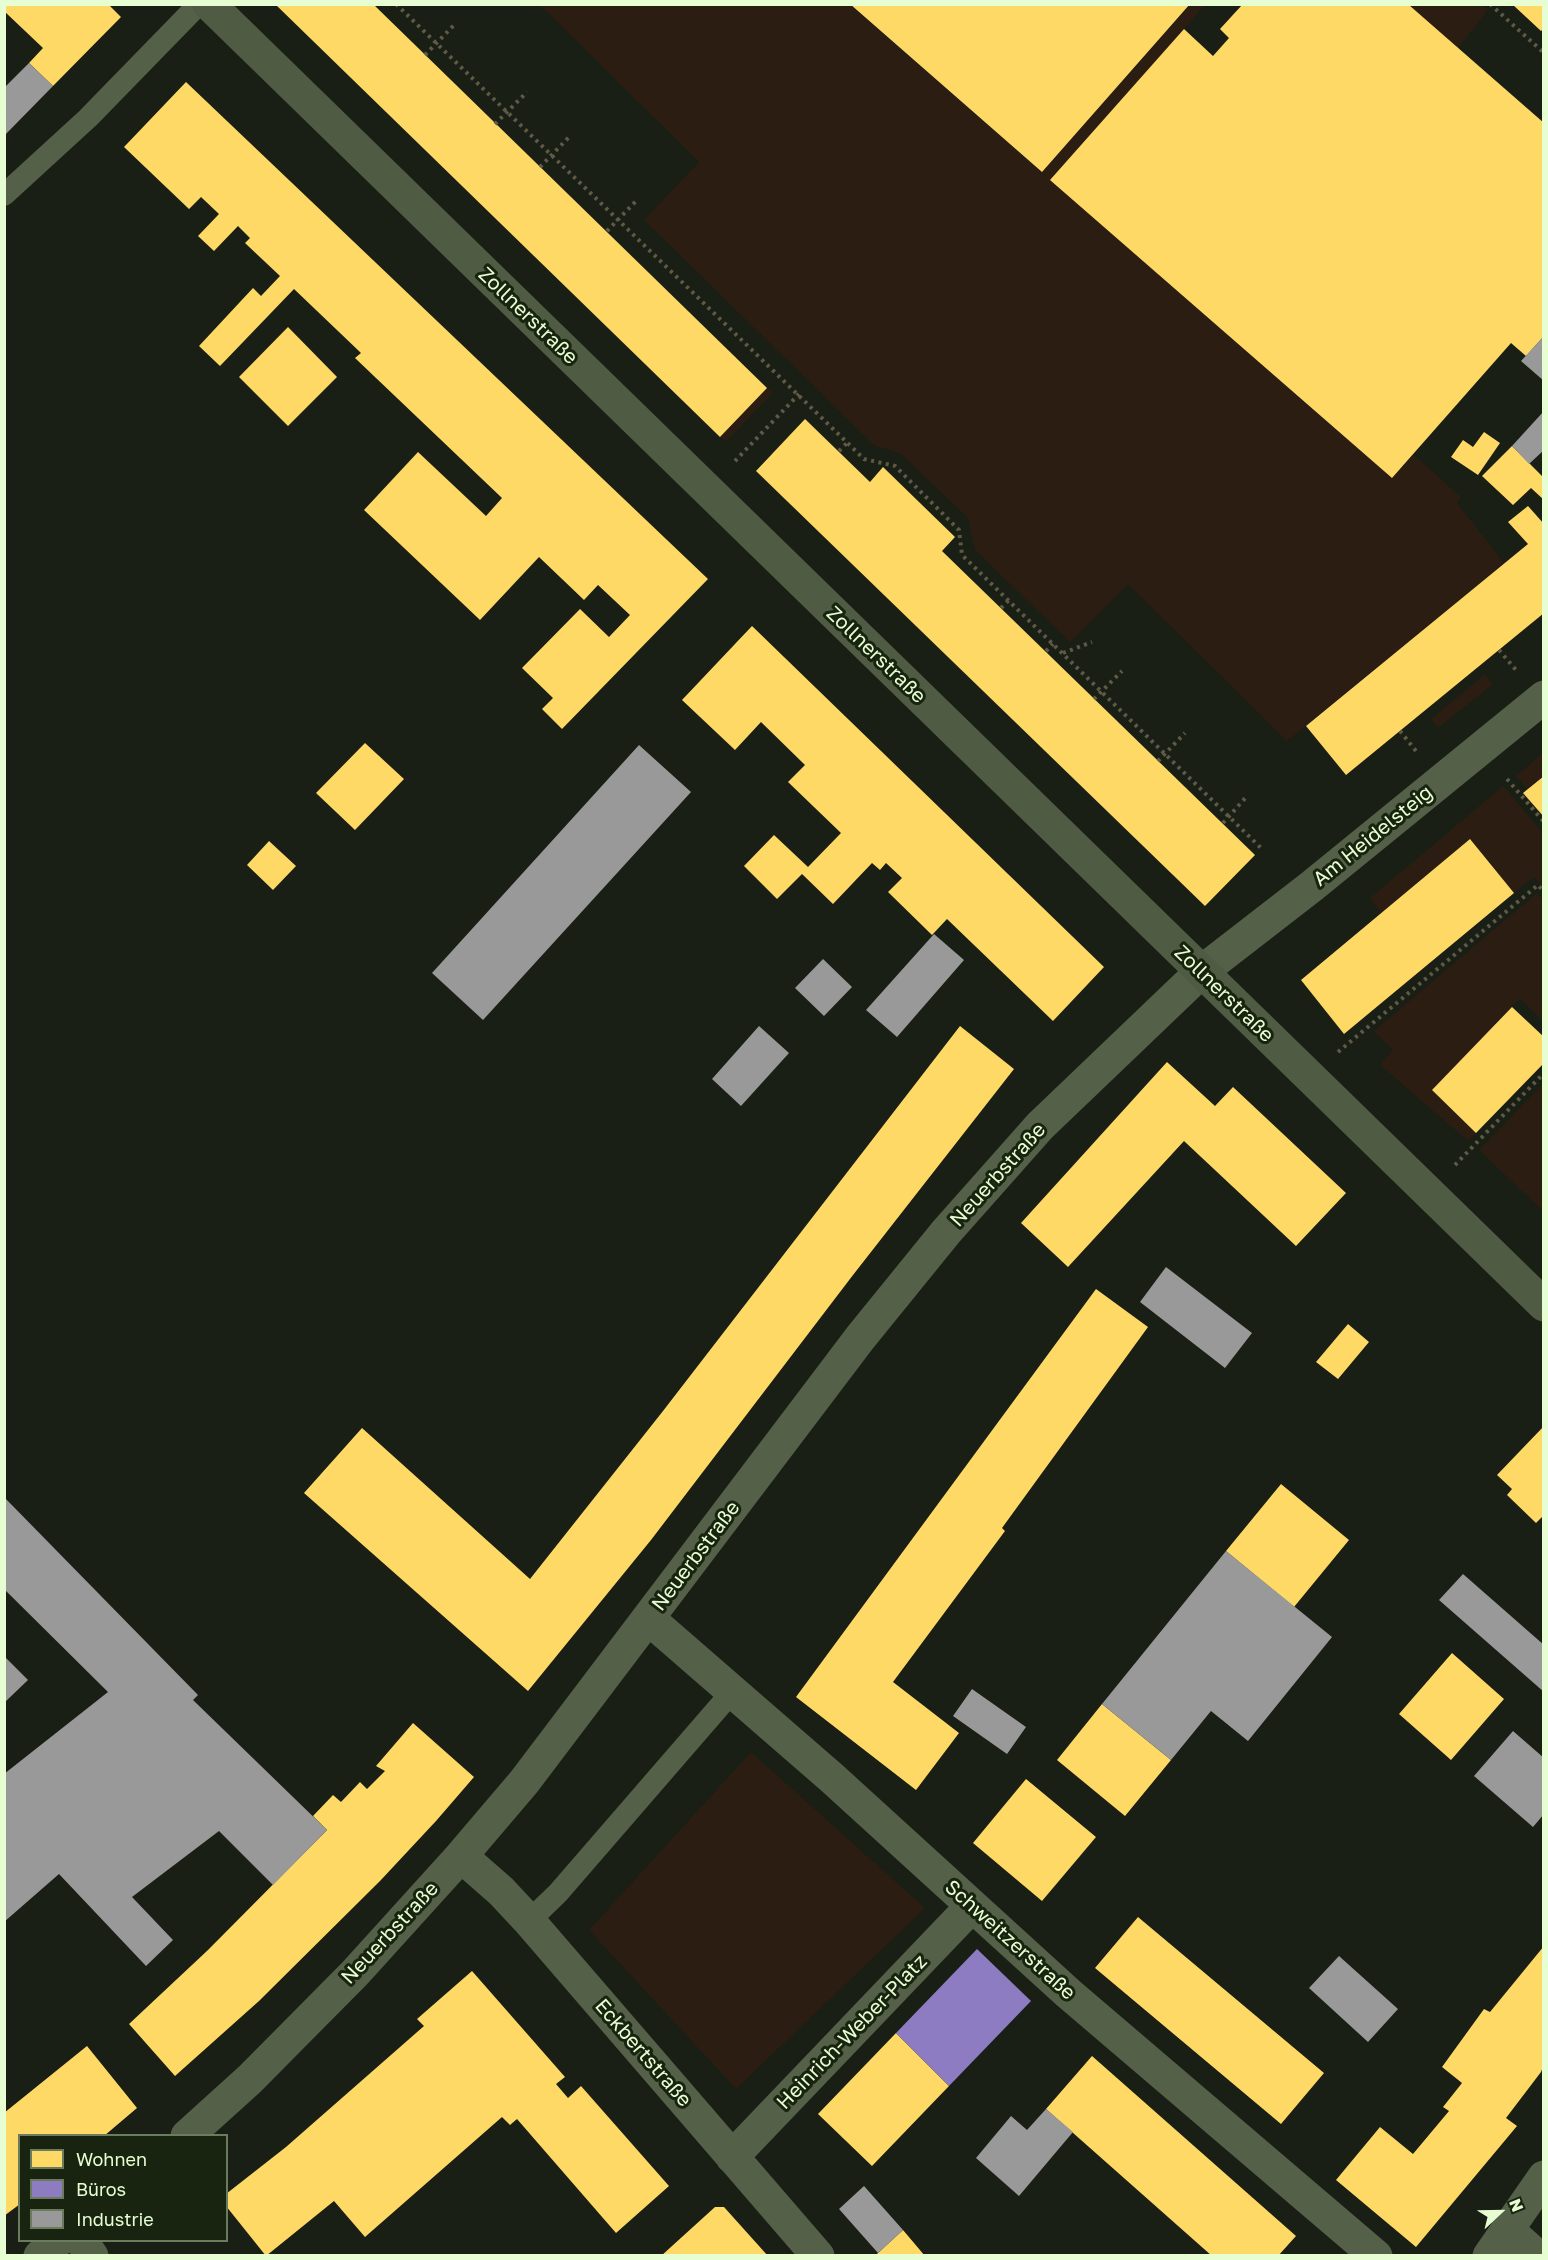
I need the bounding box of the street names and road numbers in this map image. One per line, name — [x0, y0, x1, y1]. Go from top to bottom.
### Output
street label: Zollnerstraße — [473, 263, 583, 369]
street label: Zollnerstraße — [821, 602, 931, 708]
street label: Am Heidelsteig — [1309, 781, 1437, 891]
street label: Zollnerstraße — [1169, 941, 1279, 1047]
street label: Neuerbstraße — [945, 1118, 1051, 1232]
street label: Neuerbstraße — [647, 1496, 745, 1616]
street label: Schweitzerstraße — [940, 1875, 1080, 2005]
street label: Neuerbstraße — [336, 1877, 444, 1989]
street label: Heinrich-Weber-Platz — [772, 1950, 932, 2114]
street label: Eckbertstraße — [590, 1994, 696, 2112]

